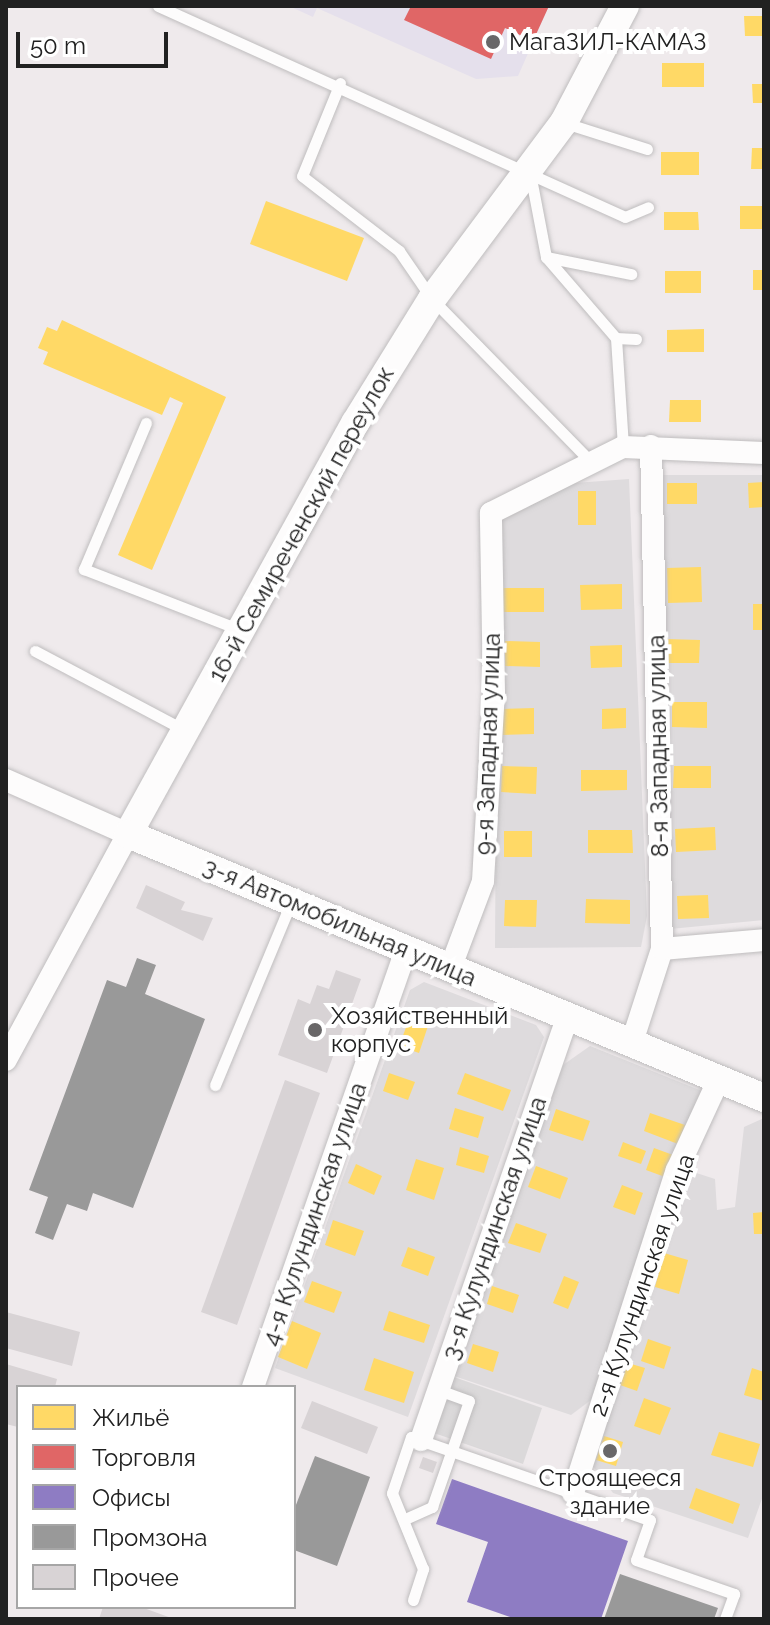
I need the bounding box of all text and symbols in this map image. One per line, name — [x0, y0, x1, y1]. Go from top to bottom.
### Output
scale bar — [20, 16, 172, 66]
place label: МагаЗИЛ-КАМАЗ — [509, 28, 706, 56]
text: 50 m — [30, 31, 86, 60]
marker: МагаЗИЛ-КАМАЗ — [484, 33, 502, 51]
street label: 16-й Семиреченский переулок — [202, 361, 400, 687]
street label: 9-я Западная улица — [470, 632, 506, 856]
street label: 8-я Западная улица — [642, 634, 674, 858]
street label: 3-я Автомобильная улица — [199, 851, 481, 993]
place label: Хозяйственный корпус — [331, 1002, 508, 1058]
marker: Хозяйственный корпус — [306, 1021, 324, 1039]
street label: 4-я Кулундинская улица — [255, 1078, 373, 1350]
street label: 3-я Кулундинская улица — [435, 1092, 553, 1364]
street label: 2-я Кулундинская улица — [583, 1150, 701, 1420]
legend — [16, 1385, 296, 1609]
text: Жильё — [92, 1403, 169, 1432]
marker: Строящееся здание — [601, 1442, 619, 1460]
text: Торговля — [92, 1443, 196, 1472]
place label: Строящееся здание — [539, 1464, 681, 1520]
text: Офисы — [92, 1483, 170, 1512]
text: Промзона — [92, 1523, 207, 1552]
text: Прочее — [92, 1563, 179, 1592]

